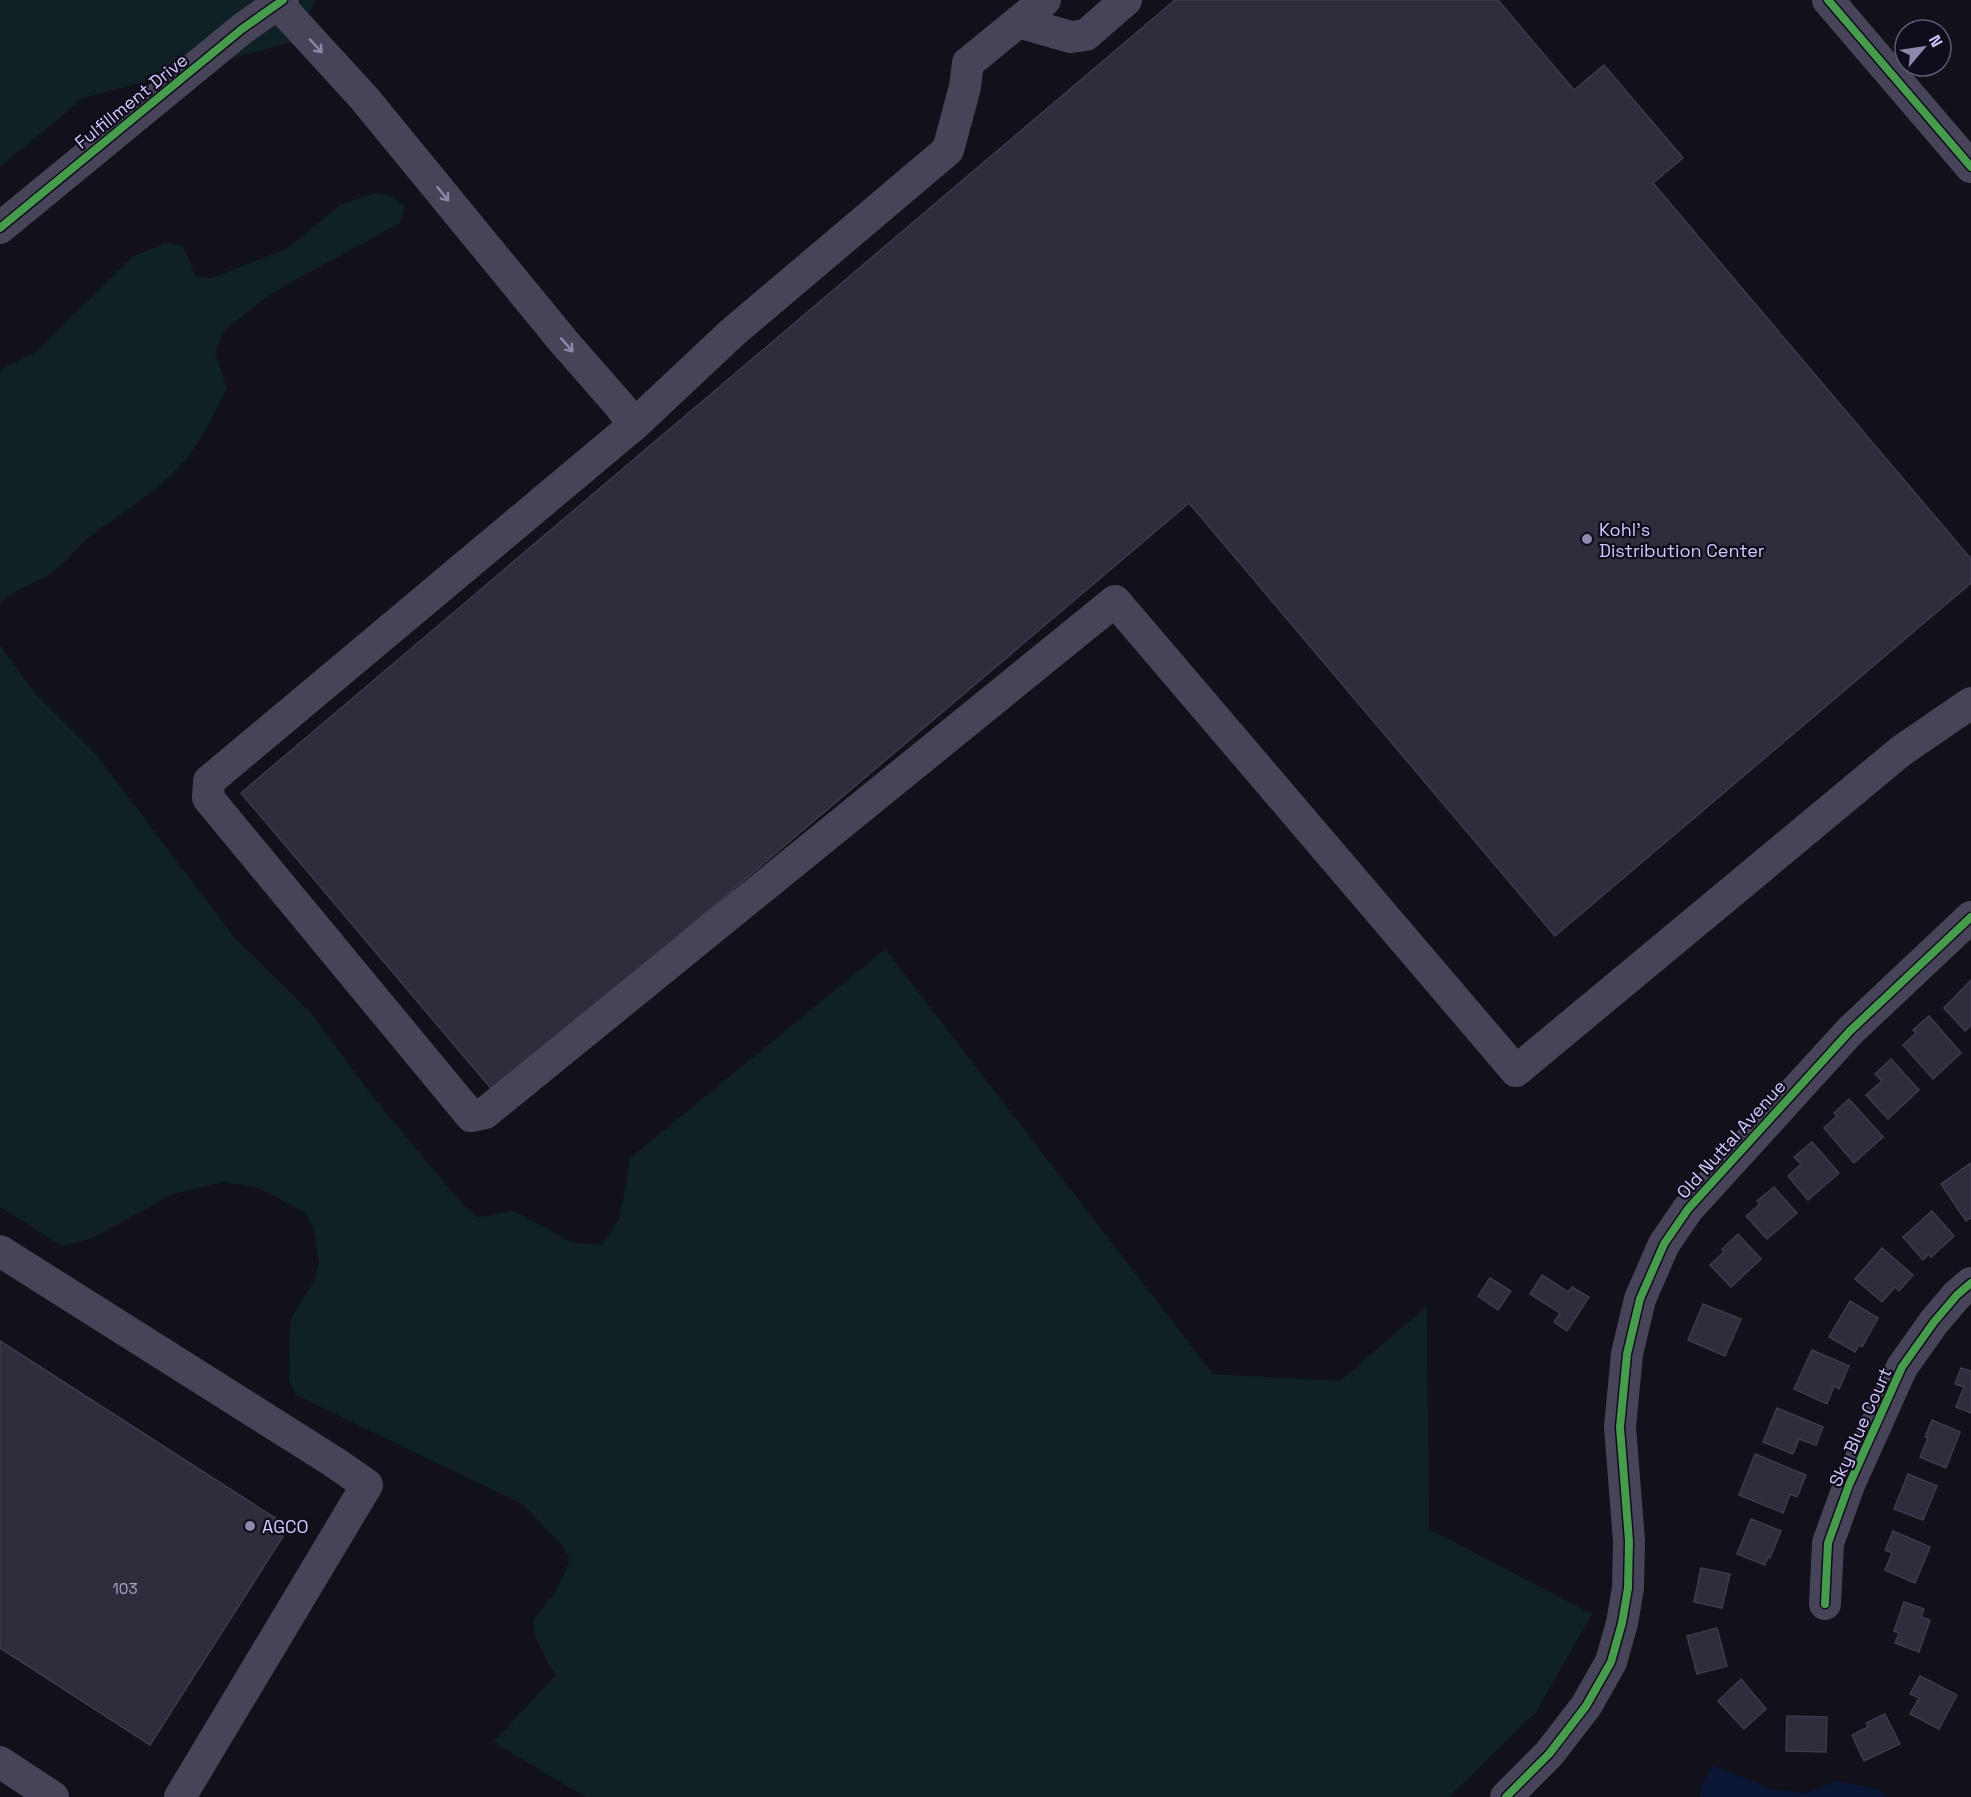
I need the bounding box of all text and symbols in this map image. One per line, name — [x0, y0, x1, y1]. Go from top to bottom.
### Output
north arrow — [1893, 18, 1953, 78]
text: N — [1924, 31, 1947, 51]
one-way arrow — [309, 39, 323, 54]
street label: Fulfillment Drive — [70, 48, 192, 154]
one-way arrow — [437, 186, 450, 202]
one-way arrow — [560, 337, 574, 352]
place label: Kohl's Distribution Center — [1599, 518, 1765, 562]
marker: Kohl's Distribution Center — [1580, 532, 1594, 546]
street label: Old Nuttal Avenue — [1671, 1075, 1791, 1203]
street label: Sky Blue Court — [1824, 1364, 1896, 1490]
place label: AGCO — [262, 1515, 309, 1538]
marker: AGCO — [243, 1519, 257, 1533]
house number: 103 — [113, 1579, 137, 1598]

